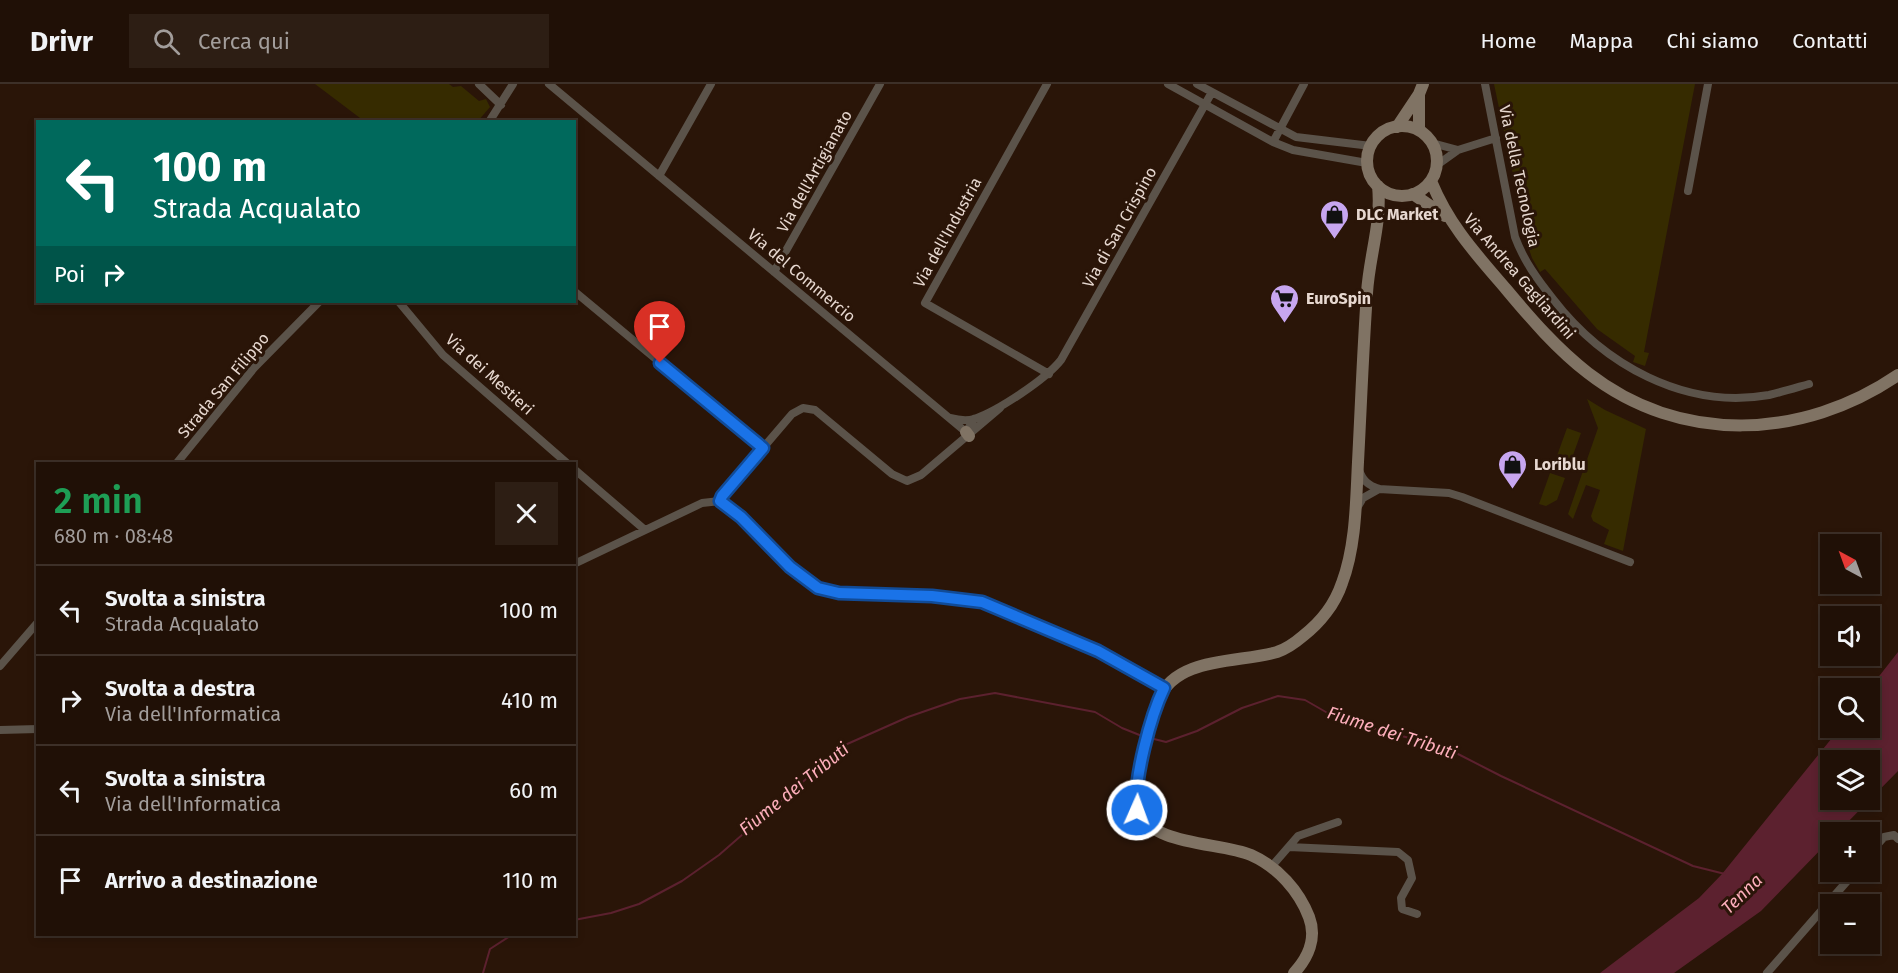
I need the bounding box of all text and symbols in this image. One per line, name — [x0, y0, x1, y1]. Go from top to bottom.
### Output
search box — [129, 14, 549, 68]
text: Drivr — [30, 25, 93, 58]
icon: search — [150, 25, 183, 58]
text: Cerca qui — [198, 28, 290, 55]
text: Home — [1480, 28, 1536, 54]
text: Mappa — [1569, 28, 1633, 54]
text: Chi siamo — [1666, 28, 1759, 54]
text: Contatti — [1792, 28, 1868, 54]
street label: Via della Tecnologia — [1495, 103, 1544, 249]
street label: Via dell'Artigianato — [773, 107, 856, 236]
text: 100 m — [153, 142, 267, 192]
icon: left — [54, 144, 132, 222]
street label: Via di San Crispino — [1078, 163, 1161, 291]
street label: Via dell'Industria — [909, 174, 986, 291]
text: Strada Acqualato — [153, 193, 361, 225]
shop icon: DLC Market — [1319, 198, 1351, 240]
place label: DLC Market — [1356, 205, 1439, 224]
street label: Via Andrea Gagliardini — [1460, 210, 1579, 343]
street label: Via del Commercio — [744, 225, 859, 326]
icon: right — [97, 258, 130, 291]
text: Poi — [54, 261, 85, 288]
supermarket icon: EuroSpin — [1269, 282, 1301, 324]
place label: EuroSpin — [1306, 289, 1371, 308]
pin — [634, 301, 685, 363]
icon: arrive — [643, 310, 676, 343]
street label: Strada San Filippo — [174, 329, 273, 442]
street label: Via dei Mestieri — [442, 330, 538, 419]
shop icon: Loriblu — [1497, 448, 1529, 490]
place label: Loriblu — [1534, 455, 1586, 474]
text: 2 min — [54, 479, 143, 523]
button: close — [495, 482, 558, 545]
text: 680 m · 08:48 — [54, 524, 173, 548]
north arrow — [1820, 534, 1880, 594]
map controls — [1820, 534, 1880, 954]
text: Svolta a sinistra — [105, 585, 266, 612]
icon: left — [54, 594, 87, 627]
text: 100 m — [499, 597, 558, 624]
button: sound — [1820, 606, 1880, 666]
text: Strada Acqualato — [105, 612, 259, 636]
text: Svolta a destra — [105, 675, 255, 702]
button: search — [1820, 678, 1880, 738]
icon: right — [54, 684, 87, 717]
text: 410 m — [501, 687, 558, 714]
text: Via dell'Informatica — [105, 702, 281, 726]
water label: Fiume dei Tributi — [1324, 702, 1460, 764]
water label: Fiume dei Tributi — [735, 738, 853, 840]
button: layers — [1820, 750, 1880, 810]
text: Svolta a sinistra — [105, 765, 266, 792]
icon: left — [54, 774, 87, 807]
text: 60 m — [509, 777, 558, 804]
position arrow — [1105, 778, 1169, 842]
text: Via dell'Informatica — [105, 792, 281, 816]
button: + — [1820, 822, 1880, 882]
icon: arrive — [54, 864, 87, 897]
text: Arrivo a destinazione — [105, 867, 318, 894]
text: 110 m — [502, 867, 558, 894]
water label: Tenna — [1717, 869, 1767, 919]
button: − — [1820, 894, 1880, 954]

